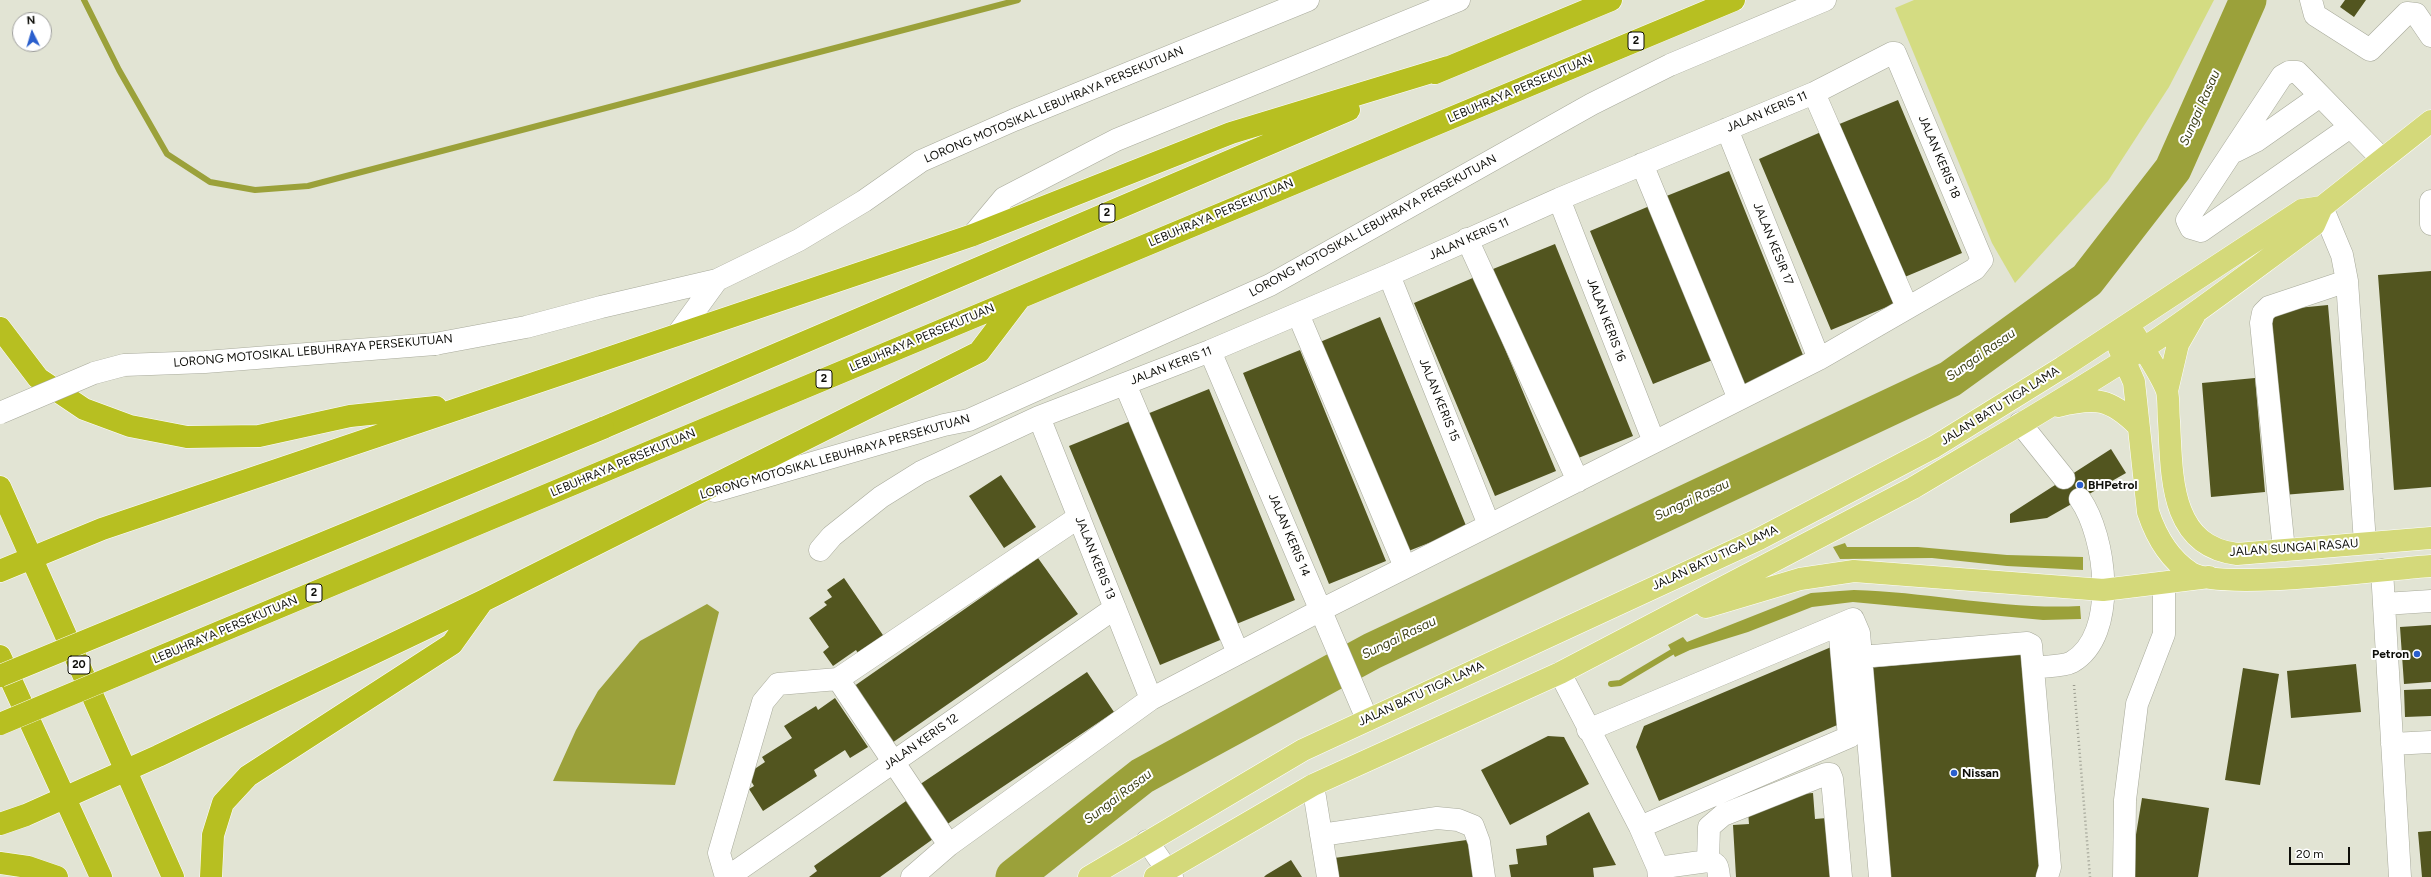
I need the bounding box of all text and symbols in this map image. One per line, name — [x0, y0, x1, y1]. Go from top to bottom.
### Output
north arrow — [12, 12, 52, 52]
text: N — [26, 14, 36, 27]
road number: 2 — [1628, 32, 1644, 50]
street label: LORONG MOTOSIKAL LEBUHRAYA PERSEKUTUAN — [922, 44, 1186, 166]
street label: LEBUHRAYA PERSEKUTUAN — [1445, 52, 1595, 126]
water label: Sungai Rasau — [2176, 68, 2224, 148]
street label: JALAN KERIS 11 — [1724, 89, 1810, 135]
street label: JALAN KERIS 18 — [1915, 113, 1963, 201]
street label: LORONG MOTOSIKAL LEBUHRAYA PERSEKUTUAN — [1247, 152, 1499, 300]
street label: LEBUHRAYA PERSEKUTUAN — [1146, 176, 1296, 250]
street label: JALAN KESIR 17 — [1750, 201, 1796, 287]
road number: 2 — [1099, 204, 1115, 222]
street label: JALAN KERIS 11 — [1427, 215, 1511, 263]
street label: JALAN KERIS 16 — [1583, 276, 1629, 364]
street label: LEBUHRAYA PERSEKUTUAN — [847, 301, 997, 375]
water label: Sungai Rasau — [1943, 325, 2019, 385]
street label: LORONG MOTOSIKAL LEBUHRAYA PERSEKUTUAN — [173, 332, 453, 370]
street label: JALAN KERIS 11 — [1128, 344, 1214, 388]
street label: JALAN KERIS 15 — [1416, 356, 1462, 444]
street label: JALAN BATU TIGA LAMA — [1938, 364, 2062, 448]
road number: 2 — [816, 370, 832, 388]
street label: LORONG MOTOSIKAL LEBUHRAYA PERSEKUTUAN — [698, 411, 972, 503]
street label: LEBUHRAYA PERSEKUTUAN — [548, 426, 698, 500]
water label: Sungai Rasau — [1652, 476, 1732, 524]
place label: BHPetrol — [2088, 478, 2137, 492]
marker: BHPetrol — [2075, 480, 2085, 490]
street label: JALAN KERIS 14 — [1265, 491, 1313, 579]
street label: JALAN KERIS 13 — [1072, 515, 1118, 601]
street label: JALAN BATU TIGA LAMA — [1650, 523, 1780, 593]
street label: JALAN SUNGAI RASAU — [2229, 536, 2359, 560]
road number: 2 — [306, 584, 322, 602]
street label: LEBUHRAYA PERSEKUTUAN — [150, 593, 300, 667]
water label: Sungai Rasau — [1359, 613, 1439, 663]
place label: Petron — [2372, 647, 2409, 661]
marker: Petron — [2412, 649, 2422, 659]
road number: 20 — [68, 656, 90, 674]
street label: JALAN BATU TIGA LAMA — [1356, 659, 1486, 729]
street label: JALAN KERIS 12 — [881, 711, 961, 773]
water label: Sungai Rasau — [1081, 766, 1155, 828]
place label: Nissan — [1962, 766, 1999, 780]
marker: Nissan — [1949, 768, 1959, 778]
scale bar — [2291, 839, 2352, 865]
text: 20 m — [2296, 847, 2324, 861]

